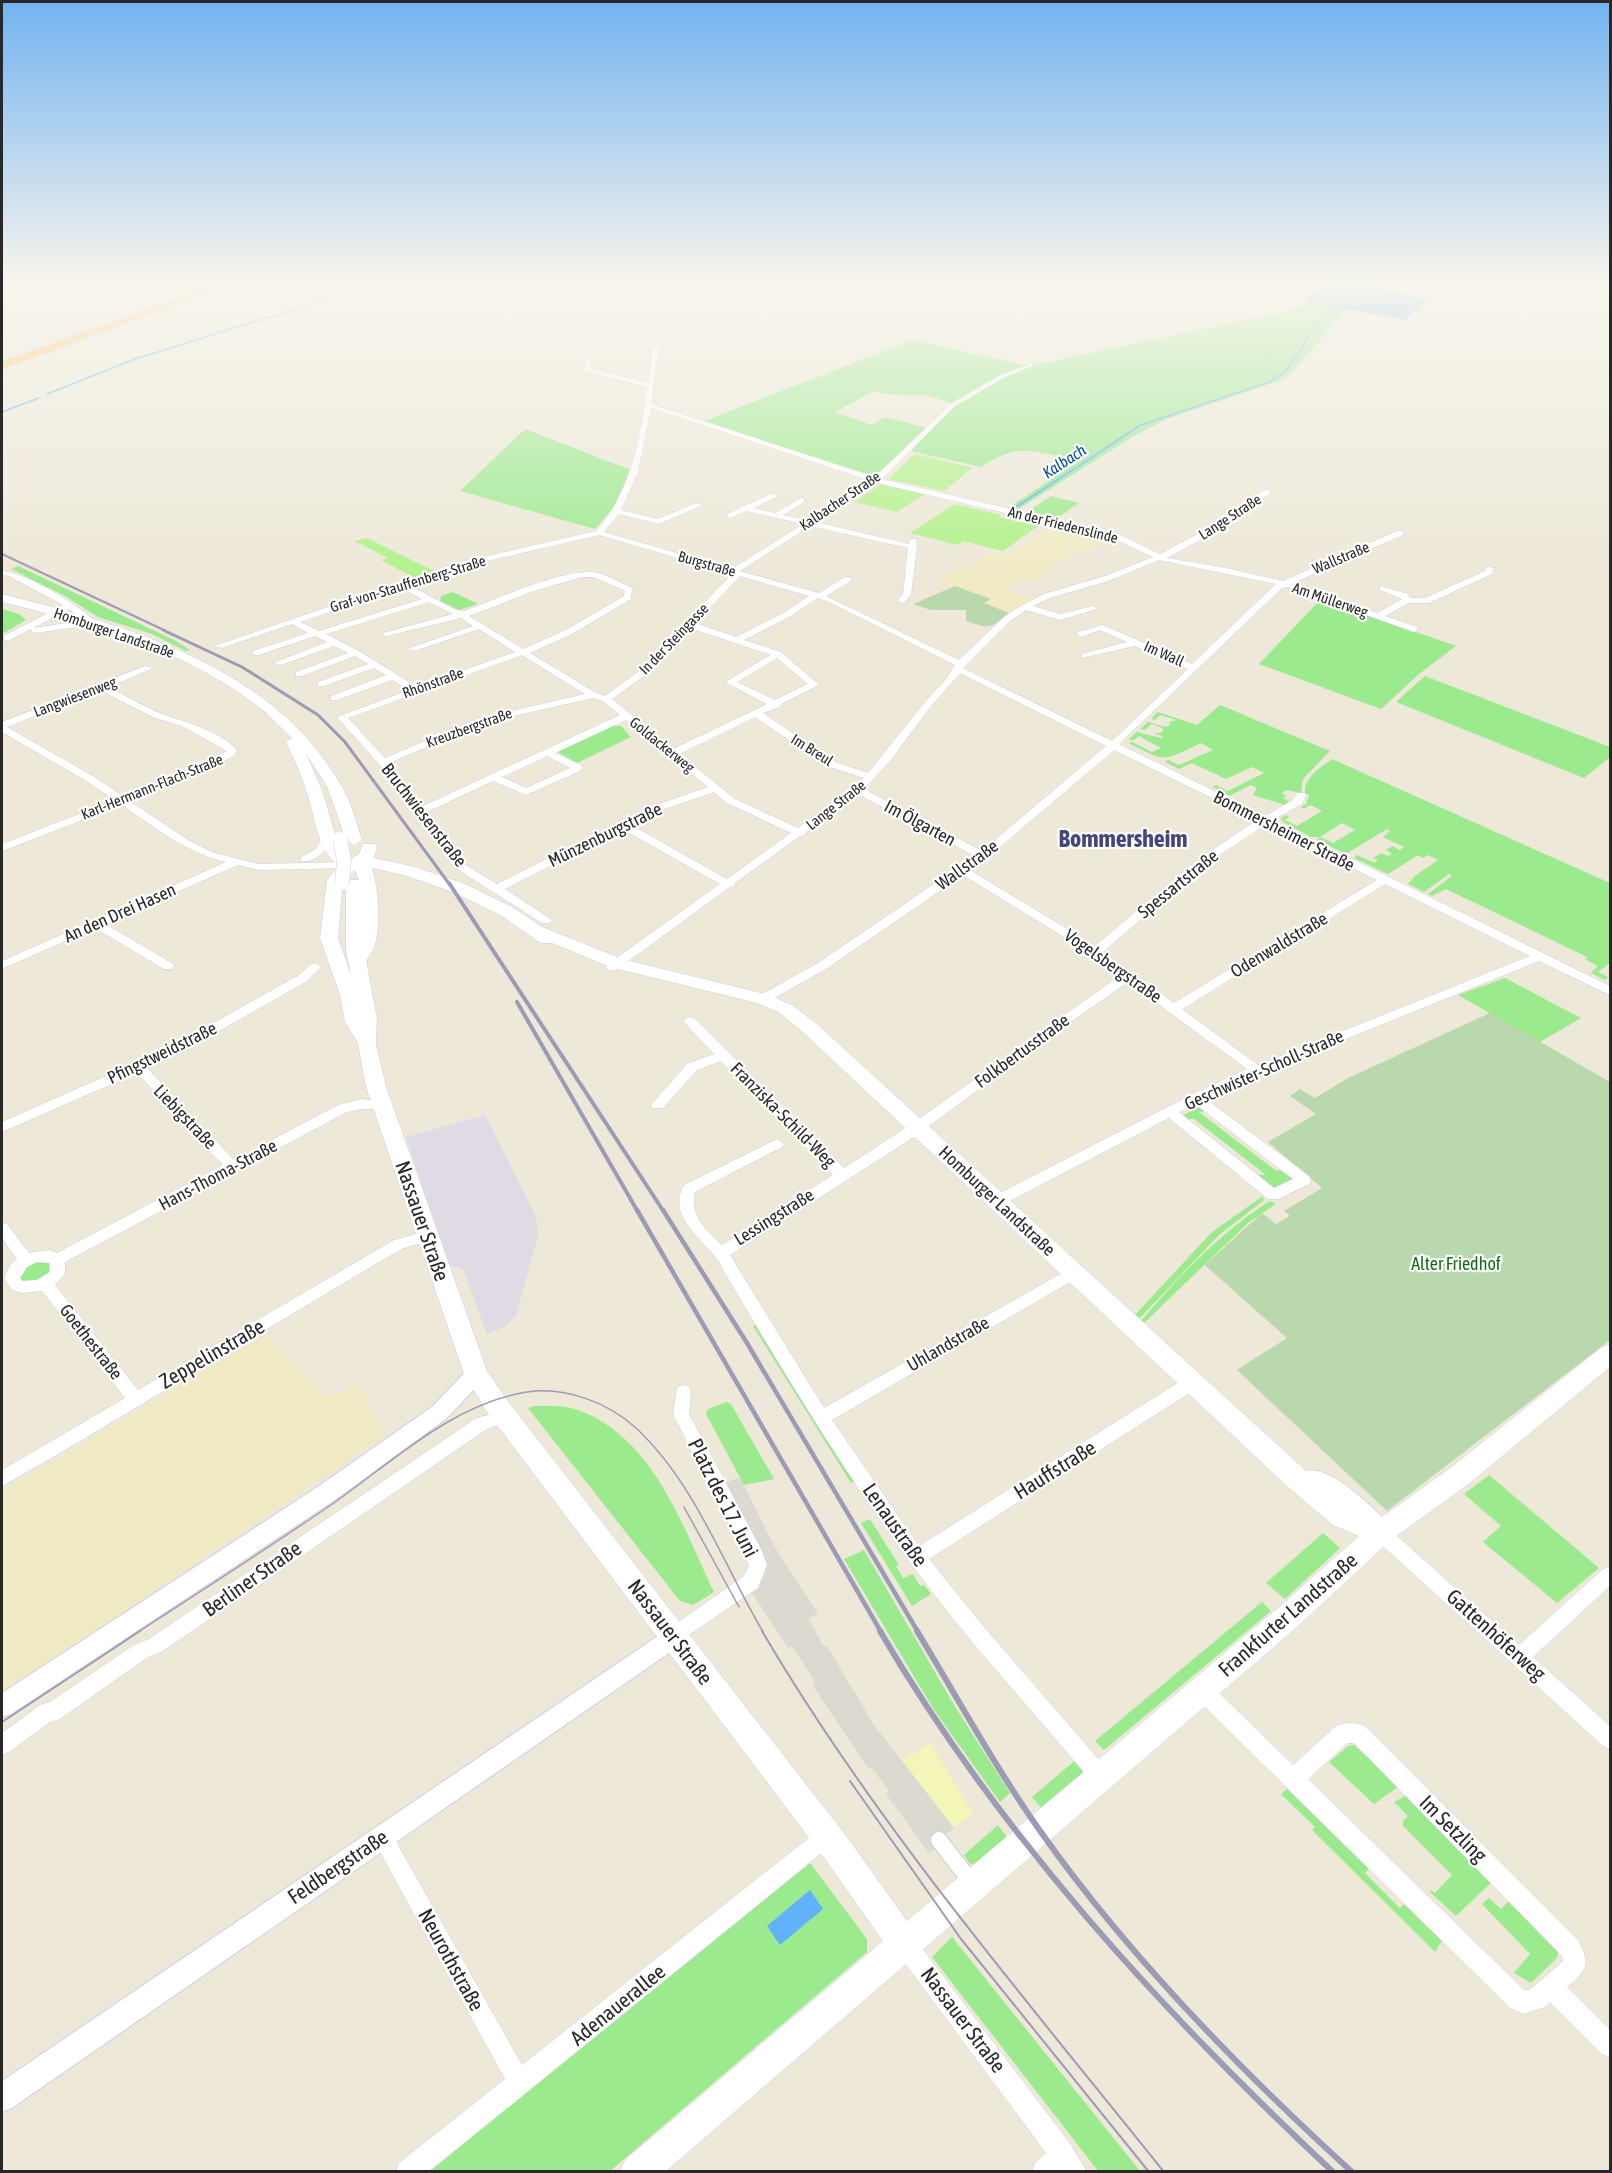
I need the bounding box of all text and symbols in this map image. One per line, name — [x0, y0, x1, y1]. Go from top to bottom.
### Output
water label: Kalbach — [1039, 440, 1089, 482]
street label: Kalbacher Straße — [796, 467, 884, 534]
street label: Lange Straße — [1195, 490, 1264, 543]
street label: An der Friedenslinde — [1006, 503, 1120, 546]
street label: Wallstraße — [1310, 538, 1372, 577]
street label: Burgstraße — [676, 547, 738, 580]
street label: Graf-von-Stauffenberg-Straße — [328, 552, 488, 615]
street label: Am Müllerweg — [1290, 579, 1371, 621]
street label: In der Steingasse — [636, 599, 712, 678]
street label: Homburger Landstraße — [52, 604, 177, 661]
street label: Im Wall — [1142, 637, 1187, 670]
street label: Rhönstraße — [400, 664, 466, 701]
street label: Langwiesenweg — [31, 673, 119, 720]
street label: Kreuzbergstraße — [424, 704, 514, 751]
street label: Goldackerweg — [627, 713, 698, 776]
street label: Im Breul — [788, 730, 836, 769]
street label: Karl-Hermann-Flach-Straße — [78, 750, 225, 823]
street label: Bruchwiesenstraße — [377, 759, 471, 871]
street label: Lange Straße — [803, 776, 869, 833]
street label: Bommersheimer Straße — [1210, 786, 1358, 875]
street label: Im Ölgarten — [881, 795, 960, 850]
street label: Münzenburgstraße — [544, 798, 665, 871]
district label: Bommersheim — [1059, 825, 1188, 852]
street label: Wallstraße — [931, 835, 1002, 894]
street label: Spessartstraße — [1133, 845, 1222, 922]
street label: An den Drei Hasen — [61, 879, 179, 947]
street label: Odenwaldstraße — [1226, 907, 1331, 982]
street label: Vogelsbergstraße — [1061, 924, 1166, 1007]
street label: Folkbertusstraße — [970, 1009, 1073, 1092]
street label: Pfingstweidstraße — [104, 1017, 220, 1088]
street label: Geschwister-Scholl-Straße — [1181, 1025, 1347, 1114]
street label: Franziska-Schild-Weg — [726, 1058, 840, 1172]
street label: Liebigstraße — [150, 1080, 221, 1153]
street label: Hans-Thoma-Straße — [155, 1135, 280, 1215]
street label: Homburger Landstraße — [935, 1141, 1060, 1260]
street label: Nassauer Straße — [391, 1158, 455, 1284]
street label: Lessingstraße — [730, 1184, 817, 1249]
park label: Alter Friedhof — [1411, 1253, 1501, 1274]
street label: Goethestraße — [55, 1300, 127, 1384]
street label: Uhlandstraße — [903, 1312, 993, 1375]
street label: Zeppelinstraße — [155, 1313, 268, 1393]
street label: Platz des 17. Juni — [684, 1434, 764, 1561]
street label: Hauffstraße — [1009, 1435, 1100, 1504]
street label: Lenaustraße — [858, 1478, 933, 1571]
street label: Berliner Straße — [198, 1535, 305, 1621]
street label: Frankfurter Landstraße — [1213, 1548, 1362, 1681]
street label: Nassauer Straße — [624, 1574, 718, 1689]
street label: Gattenhöferweg — [1442, 1584, 1551, 1685]
street label: Im Setzling — [1415, 1790, 1492, 1867]
street label: Feldbergstraße — [283, 1824, 392, 1908]
street label: Neurothstraße — [414, 1904, 490, 2015]
street label: Adenauerallee — [565, 1959, 670, 2050]
street label: Nassauer Straße — [917, 1962, 1011, 2077]

